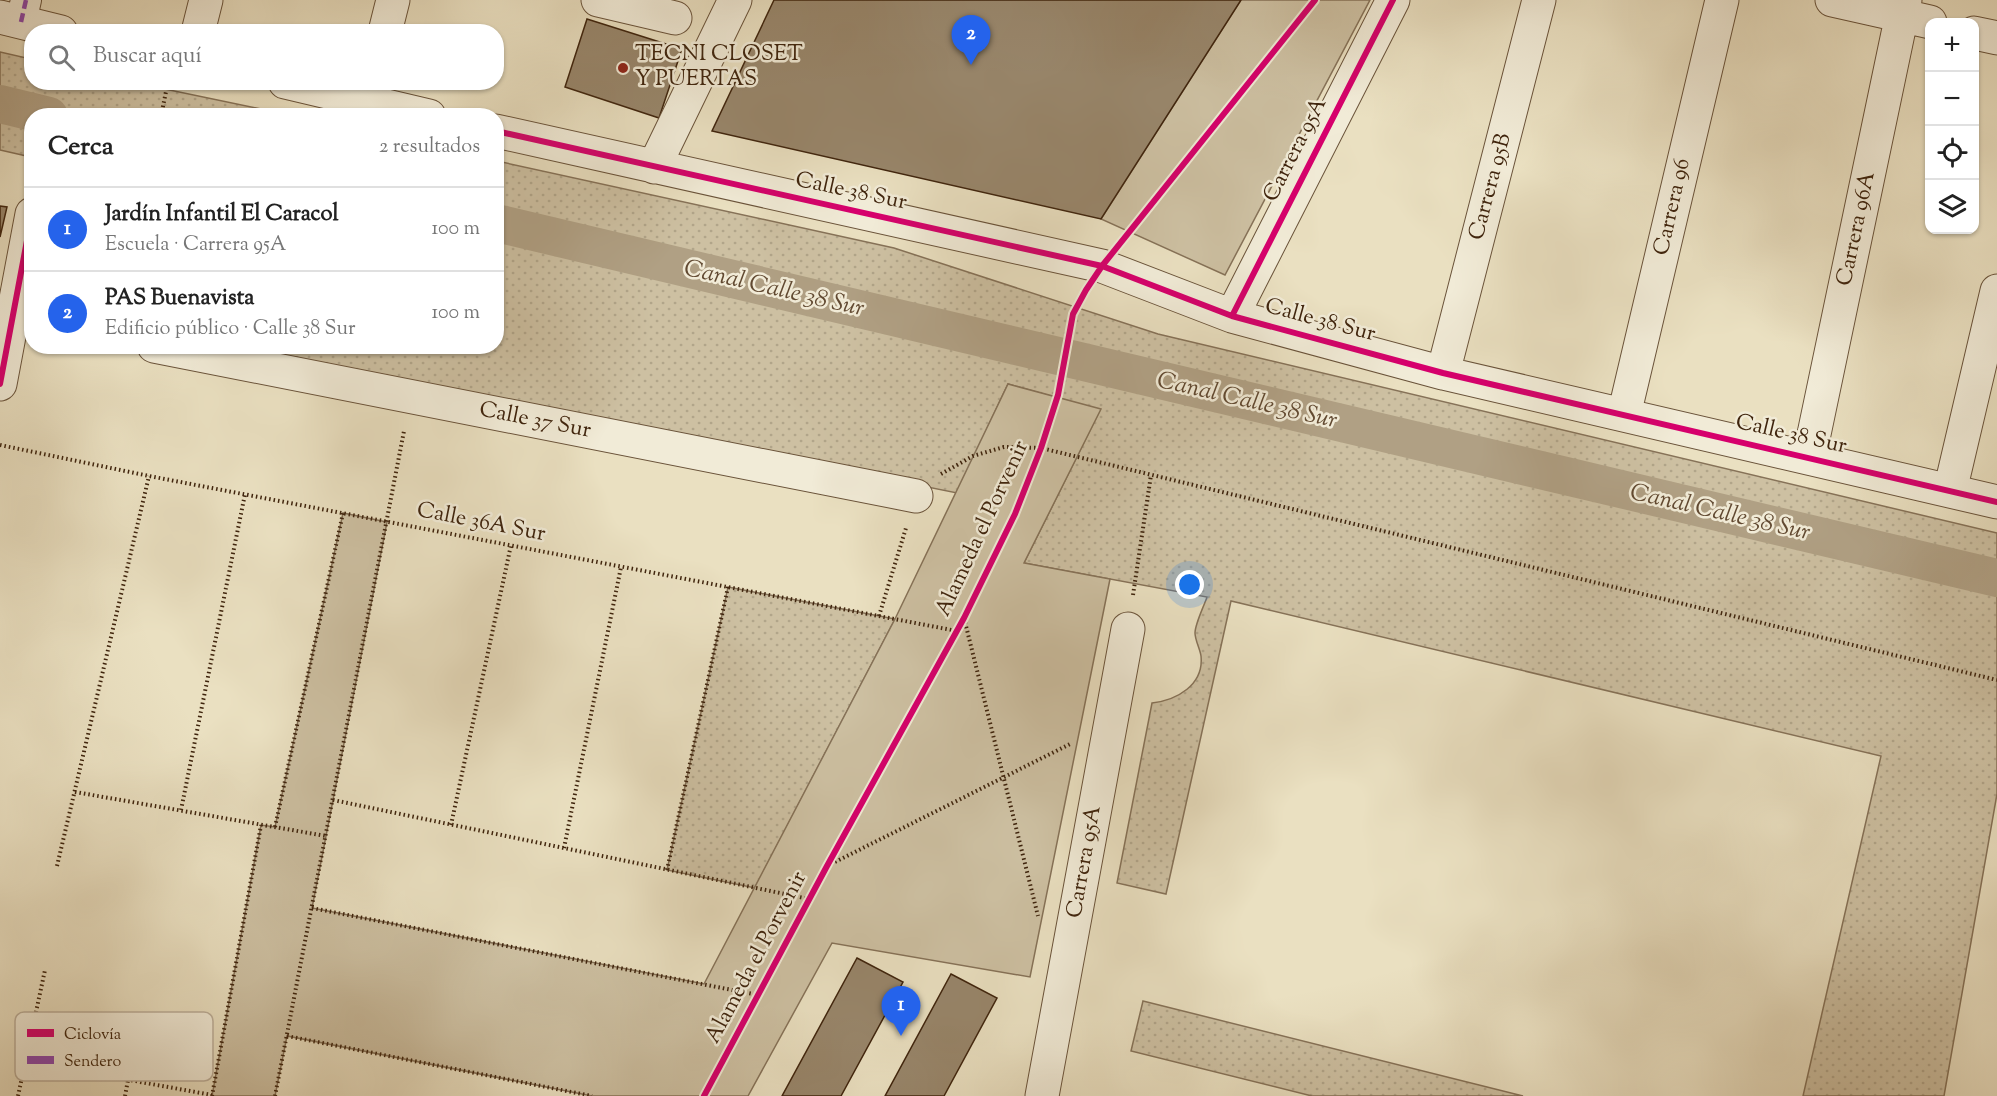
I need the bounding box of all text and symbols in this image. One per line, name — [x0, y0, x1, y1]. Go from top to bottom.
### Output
pin: 2 — [952, 16, 990, 65]
map controls — [1925, 18, 1979, 234]
button: + — [1925, 18, 1979, 72]
search box — [24, 24, 504, 90]
place label: TECNI CLOSET Y PUERTAS — [635, 39, 803, 96]
icon: search — [45, 41, 78, 74]
text: Buscar aquí — [93, 41, 202, 73]
marker: TECNI CLOSET Y PUERTAS — [616, 61, 630, 75]
button: − — [1925, 72, 1979, 126]
street label: Carrera 95A — [1256, 92, 1336, 208]
button: locate — [1925, 126, 1979, 180]
text: Cerca — [48, 129, 114, 166]
street label: Carrera 95B — [1461, 130, 1521, 244]
text: 2 resultados — [379, 133, 480, 162]
street label: Carrera 96 — [1646, 155, 1700, 259]
street label: Calle 38 Sur — [792, 165, 910, 219]
street label: Carrera 96A — [1829, 169, 1885, 289]
button: layers — [1925, 180, 1979, 234]
text: Jardín Infantil El Caracol — [105, 199, 339, 231]
text: 1 — [64, 215, 71, 244]
text: 100 m — [431, 215, 480, 244]
text: Escuela · Carrera 95A — [105, 231, 286, 260]
water label: Canal Calle 38 Sur — [681, 252, 868, 326]
text: PAS Buenavista — [105, 283, 254, 315]
street label: Calle 38 Sur — [1261, 291, 1379, 351]
text: 2 — [63, 299, 72, 328]
text: 100 m — [431, 299, 480, 328]
text: Edificio público · Calle 38 Sur — [105, 315, 356, 344]
water label: Canal Calle 38 Sur — [1154, 364, 1341, 438]
street label: Calle 37 Sur — [476, 394, 594, 448]
street label: Calle 38 Sur — [1732, 407, 1850, 463]
street label: Alameda el Porvenir — [928, 436, 1038, 622]
water label: Canal Calle 38 Sur — [1627, 476, 1814, 550]
street label: Calle 36A Sur — [414, 495, 548, 551]
your location — [1175, 570, 1204, 599]
street label: Carrera 95A — [1059, 803, 1111, 921]
street label: Alameda el Porvenir — [698, 866, 816, 1050]
pin: 1 — [882, 986, 920, 1036]
legend — [15, 1012, 213, 1081]
text: Ciclovía — [64, 1024, 122, 1047]
text: Sendero — [64, 1051, 122, 1074]

